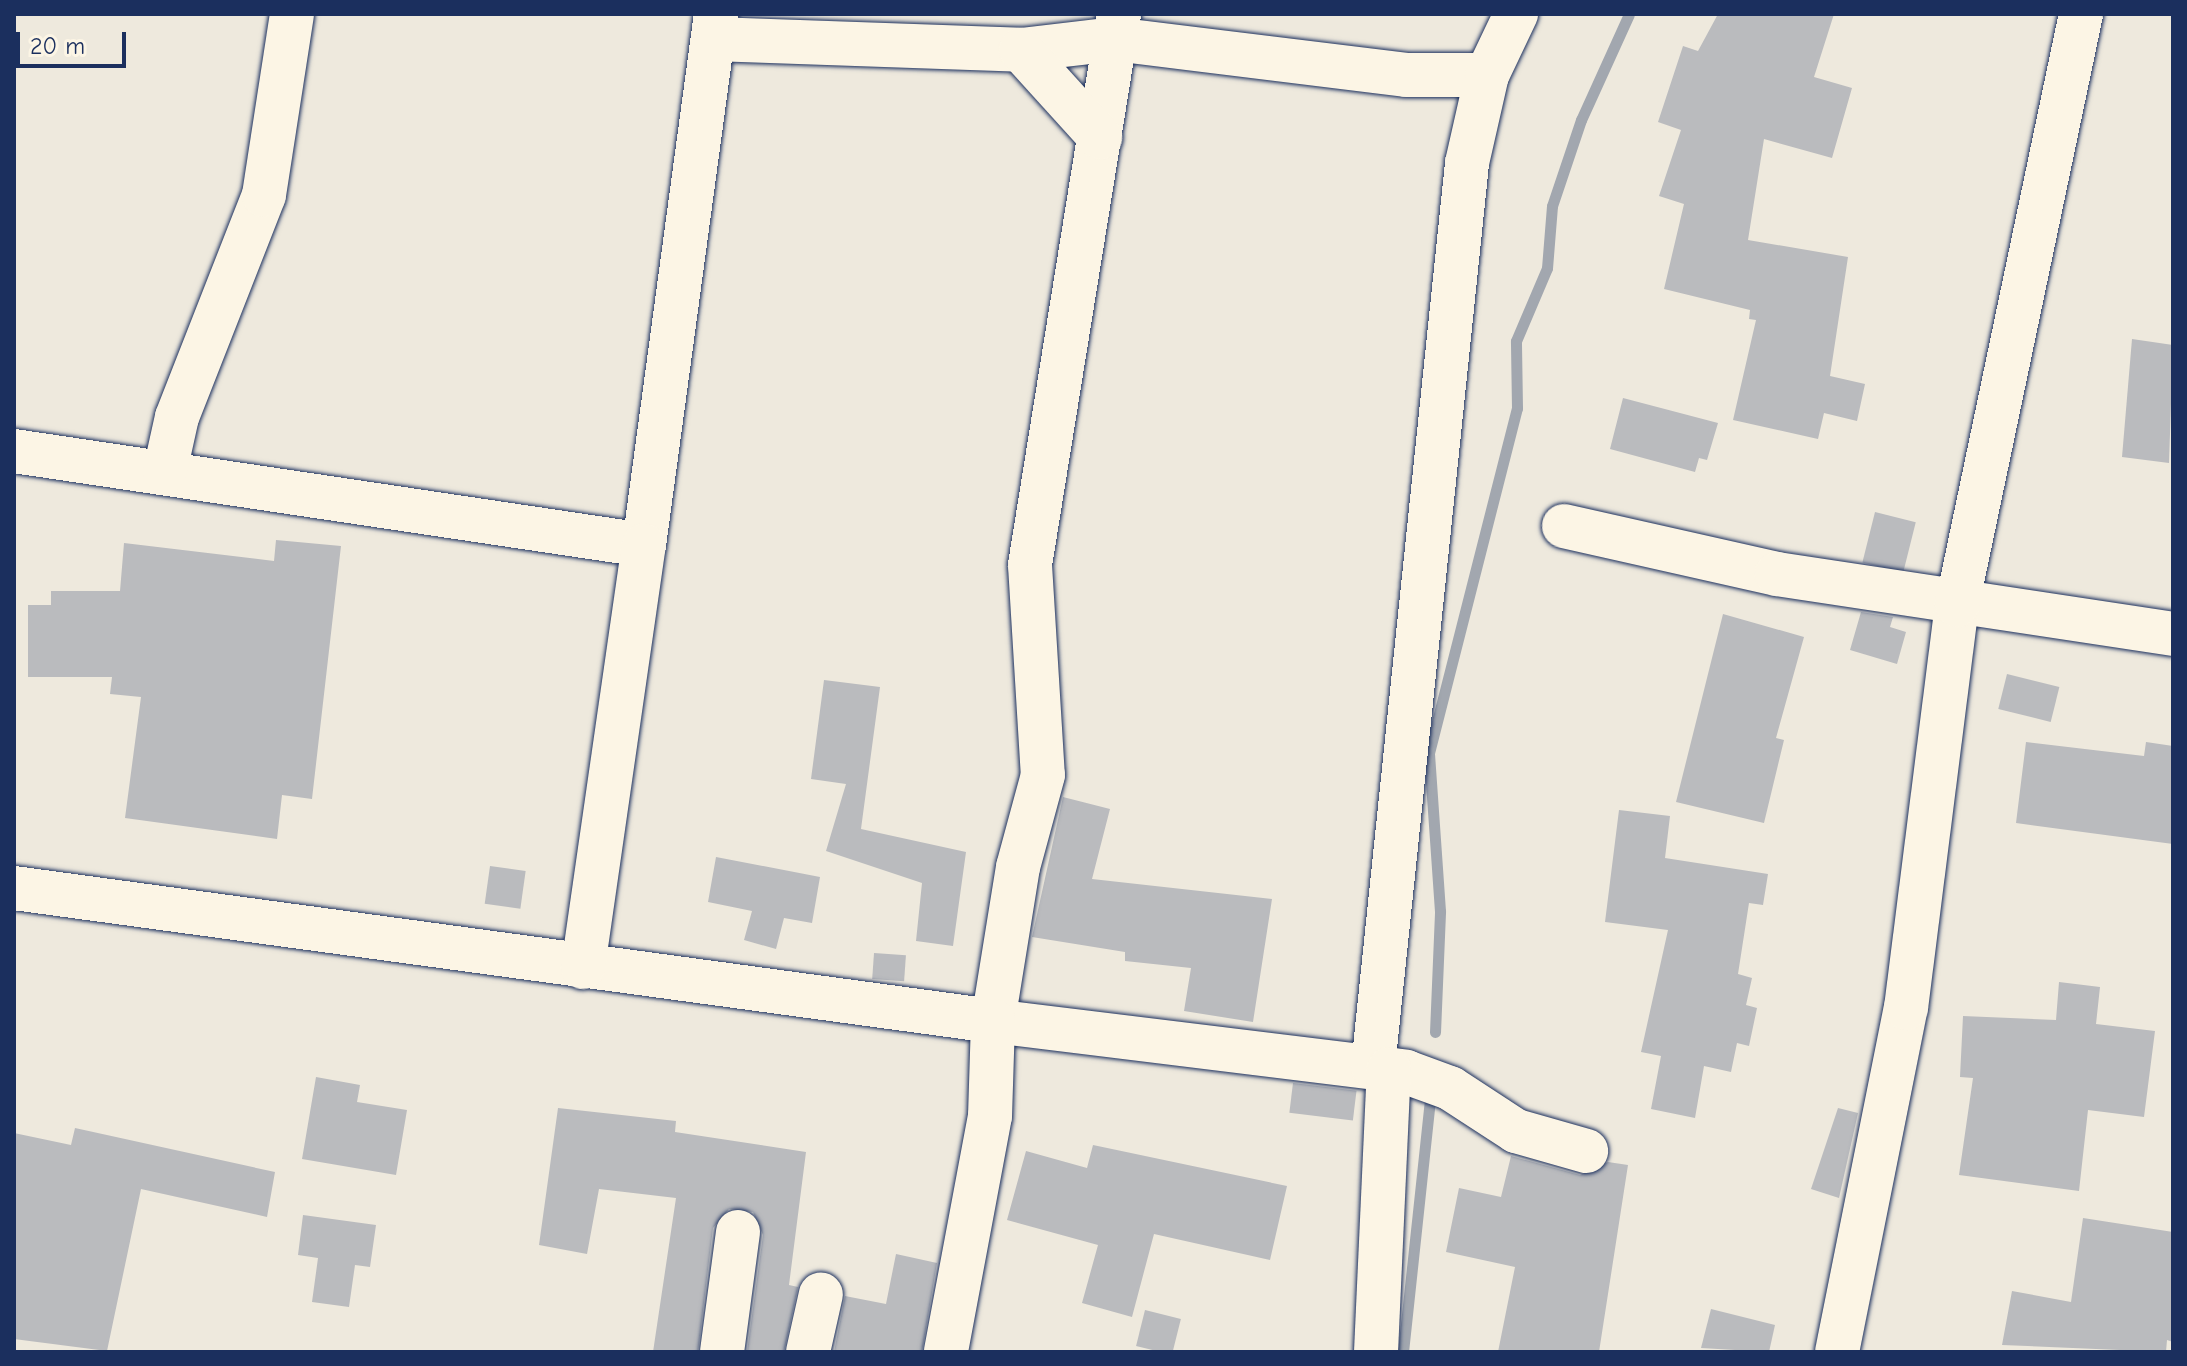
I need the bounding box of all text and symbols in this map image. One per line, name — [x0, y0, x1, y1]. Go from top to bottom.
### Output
scale bar — [20, 16, 130, 66]
text: 20 m — [30, 32, 85, 60]

